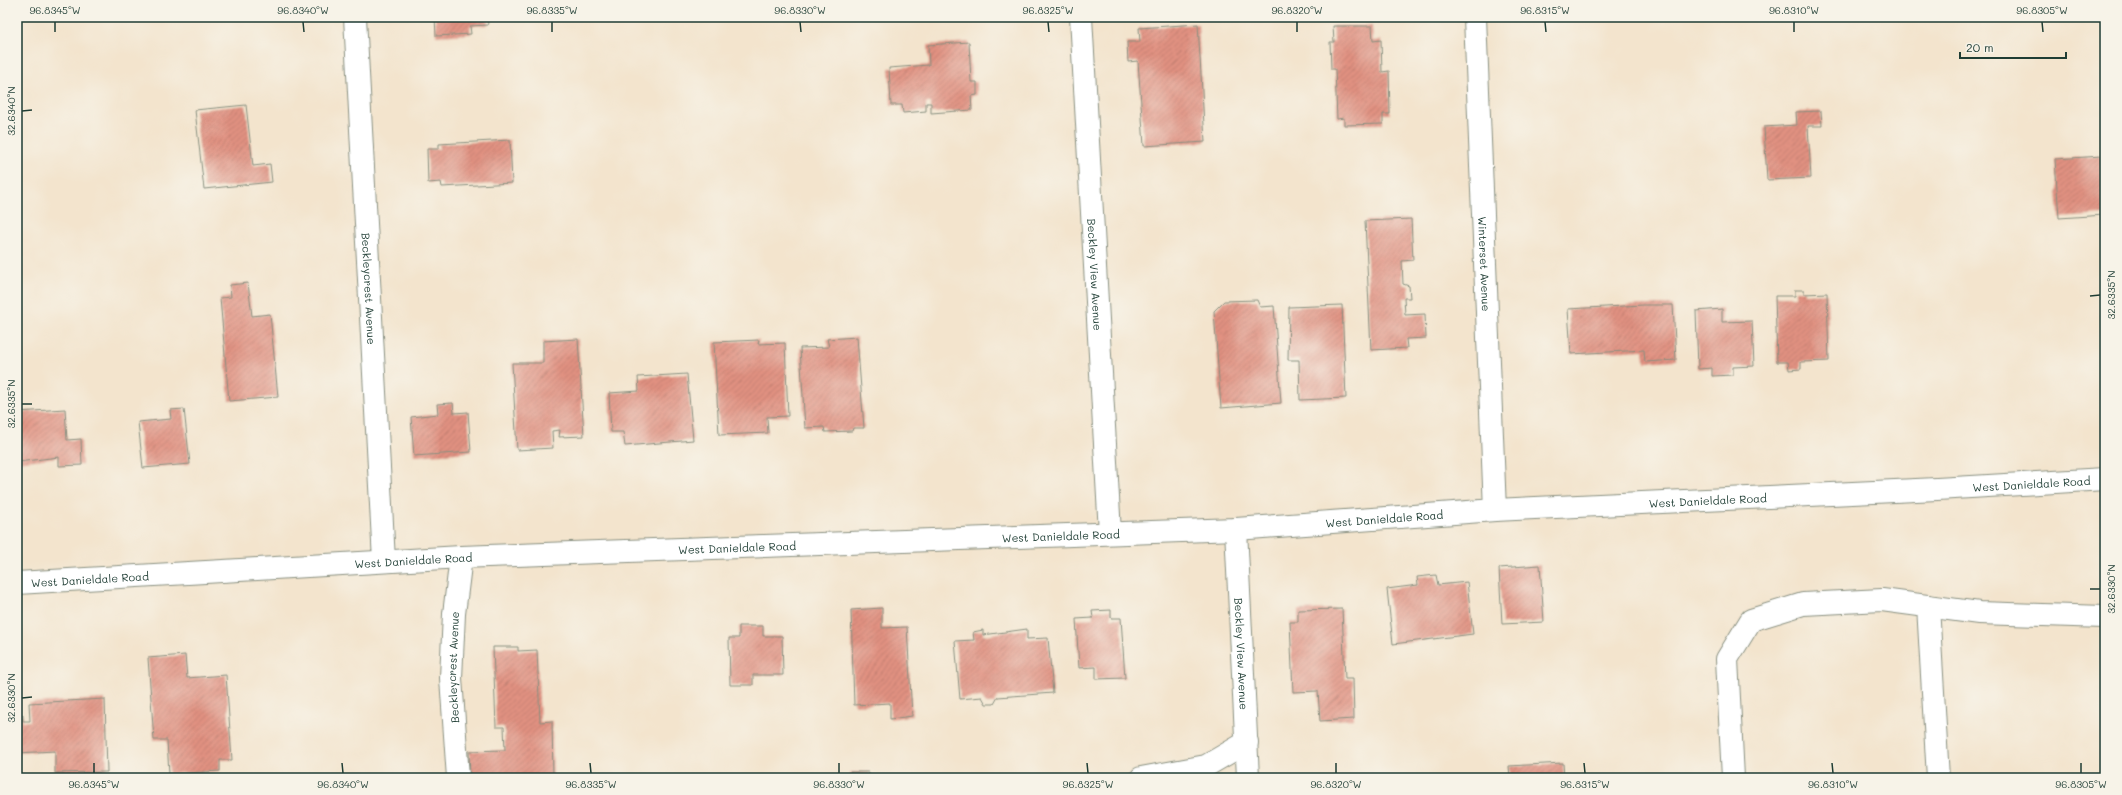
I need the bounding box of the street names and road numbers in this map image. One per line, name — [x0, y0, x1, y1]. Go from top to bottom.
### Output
street label: Winterset Avenue — [1476, 216, 1494, 312]
street label: Beckley View Avenue — [1085, 218, 1106, 331]
street label: Beckleycrest Avenue — [359, 232, 380, 345]
street label: West Danieldale Road — [1972, 472, 2091, 494]
street label: West Danieldale Road — [1648, 490, 1767, 510]
street label: West Danieldale Road — [1325, 506, 1444, 530]
street label: West Danieldale Road — [1002, 526, 1120, 545]
street label: West Danieldale Road — [678, 537, 796, 557]
street label: West Danieldale Road — [354, 549, 473, 571]
street label: West Danieldale Road — [30, 568, 149, 590]
street label: Beckley View Avenue — [1232, 597, 1252, 710]
street label: Beckleycrest Avenue — [443, 611, 462, 724]

